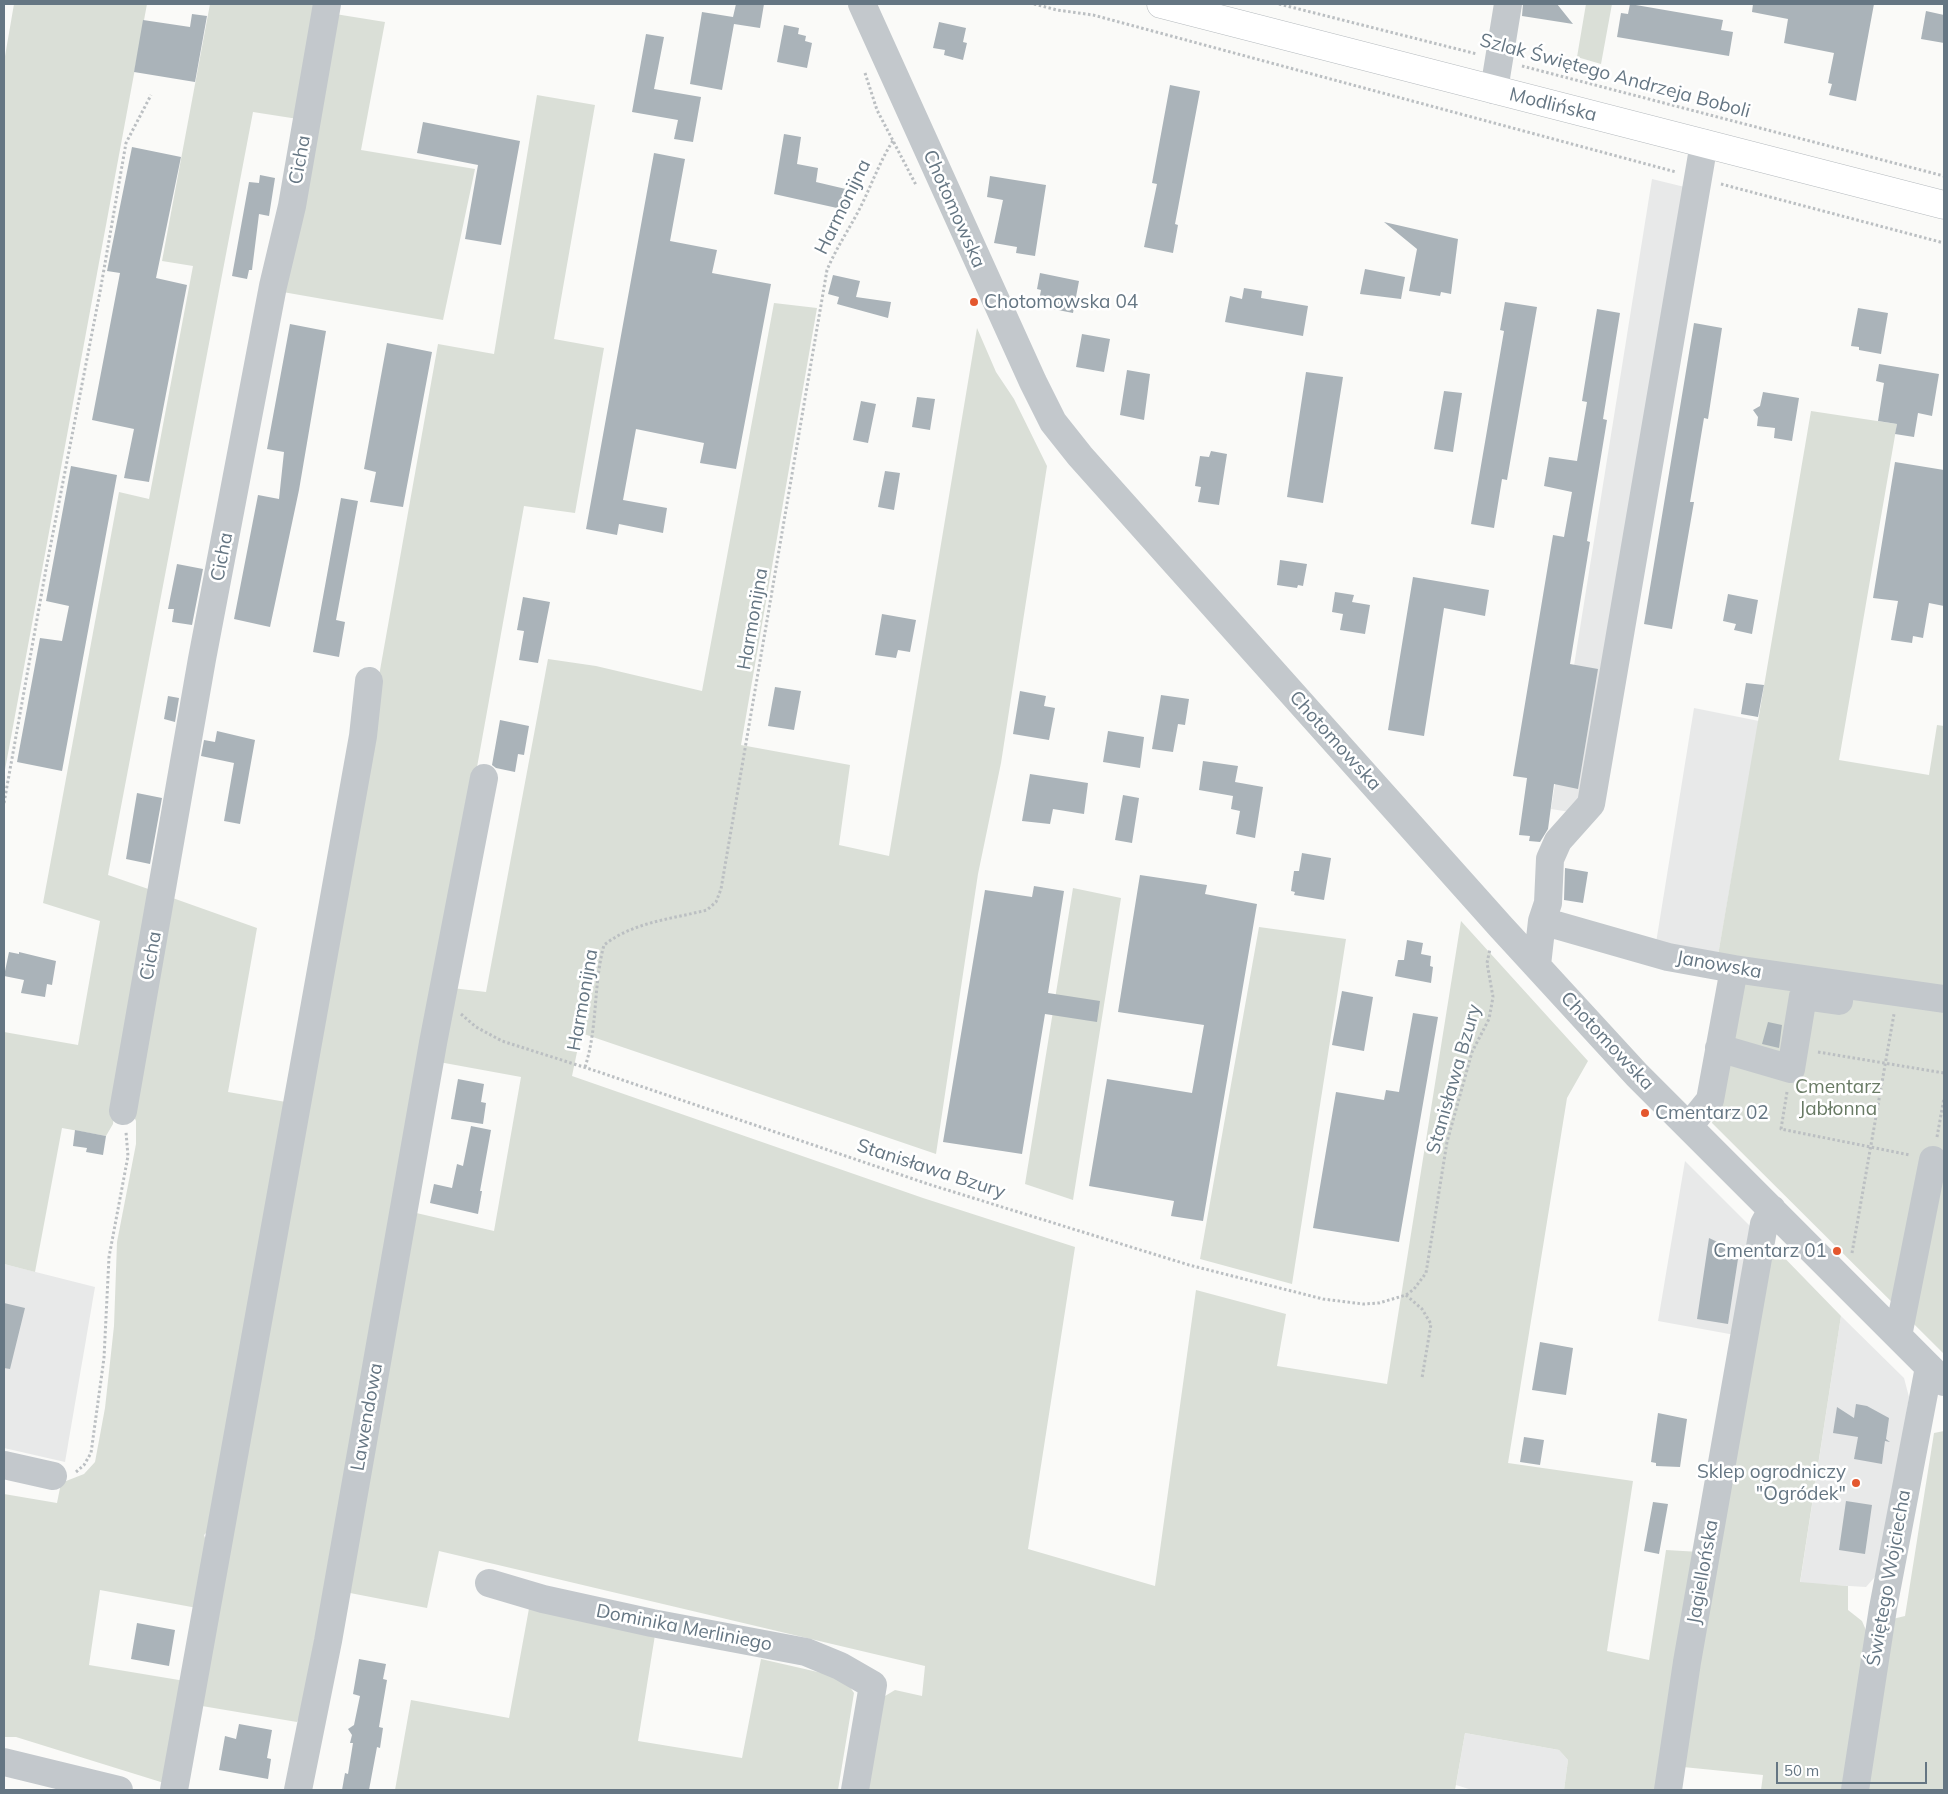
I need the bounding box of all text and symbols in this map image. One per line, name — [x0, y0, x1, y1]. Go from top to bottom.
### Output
street label: Szlak Świętego Andrzeja Boboli — [1477, 29, 1753, 123]
street label: Modlińska — [1507, 83, 1599, 127]
street label: Cicha — [284, 134, 316, 186]
street label: Chotomowska — [918, 147, 990, 271]
street label: Harmonijna — [810, 156, 876, 258]
place label: Chotomowska 04 — [984, 291, 1138, 313]
marker: Chotomowska 04 — [968, 296, 980, 308]
street label: Cicha — [206, 531, 238, 583]
street label: Harmonijna — [733, 566, 773, 672]
street label: Chotomowska — [1284, 686, 1386, 796]
street label: Cicha — [135, 930, 167, 982]
street label: Janowska — [1675, 946, 1763, 984]
street label: Harmonijna — [563, 947, 603, 1053]
street label: Chotomowska — [1556, 987, 1658, 1095]
street label: Stanisława Bzury — [1422, 1001, 1486, 1157]
park label: Cmentarz Jabłonna — [1795, 1076, 1881, 1120]
place label: Cmentarz 02 — [1655, 1102, 1769, 1124]
marker: Cmentarz 02 — [1639, 1107, 1651, 1119]
street label: Stanisława Bzury — [854, 1134, 1008, 1204]
place label: Cmentarz 01 — [1713, 1240, 1827, 1262]
marker: Cmentarz 01 — [1831, 1245, 1843, 1257]
street label: Lawendowa — [346, 1361, 388, 1473]
place label: Sklep ogrodniczy "Ogródek" — [1697, 1461, 1846, 1505]
marker: Sklep ogrodniczy "Ogródek" — [1850, 1477, 1862, 1489]
street label: Świętego Wojciecha — [1862, 1488, 1916, 1668]
street label: Jagiellońska — [1683, 1518, 1723, 1626]
street label: Dominika Merliniego — [594, 1600, 774, 1656]
scale bar — [1778, 1752, 1929, 1784]
text: 50 m — [1784, 1761, 1819, 1780]

